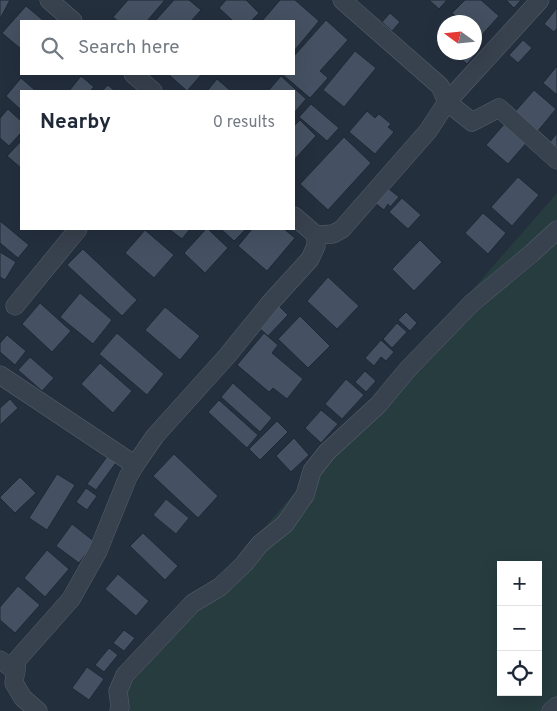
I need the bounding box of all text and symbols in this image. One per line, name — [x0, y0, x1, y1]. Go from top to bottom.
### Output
north arrow — [437, 15, 482, 60]
search box — [20, 20, 295, 75]
icon: search — [38, 34, 66, 62]
text: Search here — [78, 36, 180, 60]
text: Nearby — [40, 109, 111, 136]
text: 0 results — [213, 113, 275, 133]
map controls — [497, 561, 542, 696]
button: + — [497, 561, 542, 606]
button: − — [497, 606, 542, 651]
button: locate — [497, 651, 542, 696]

